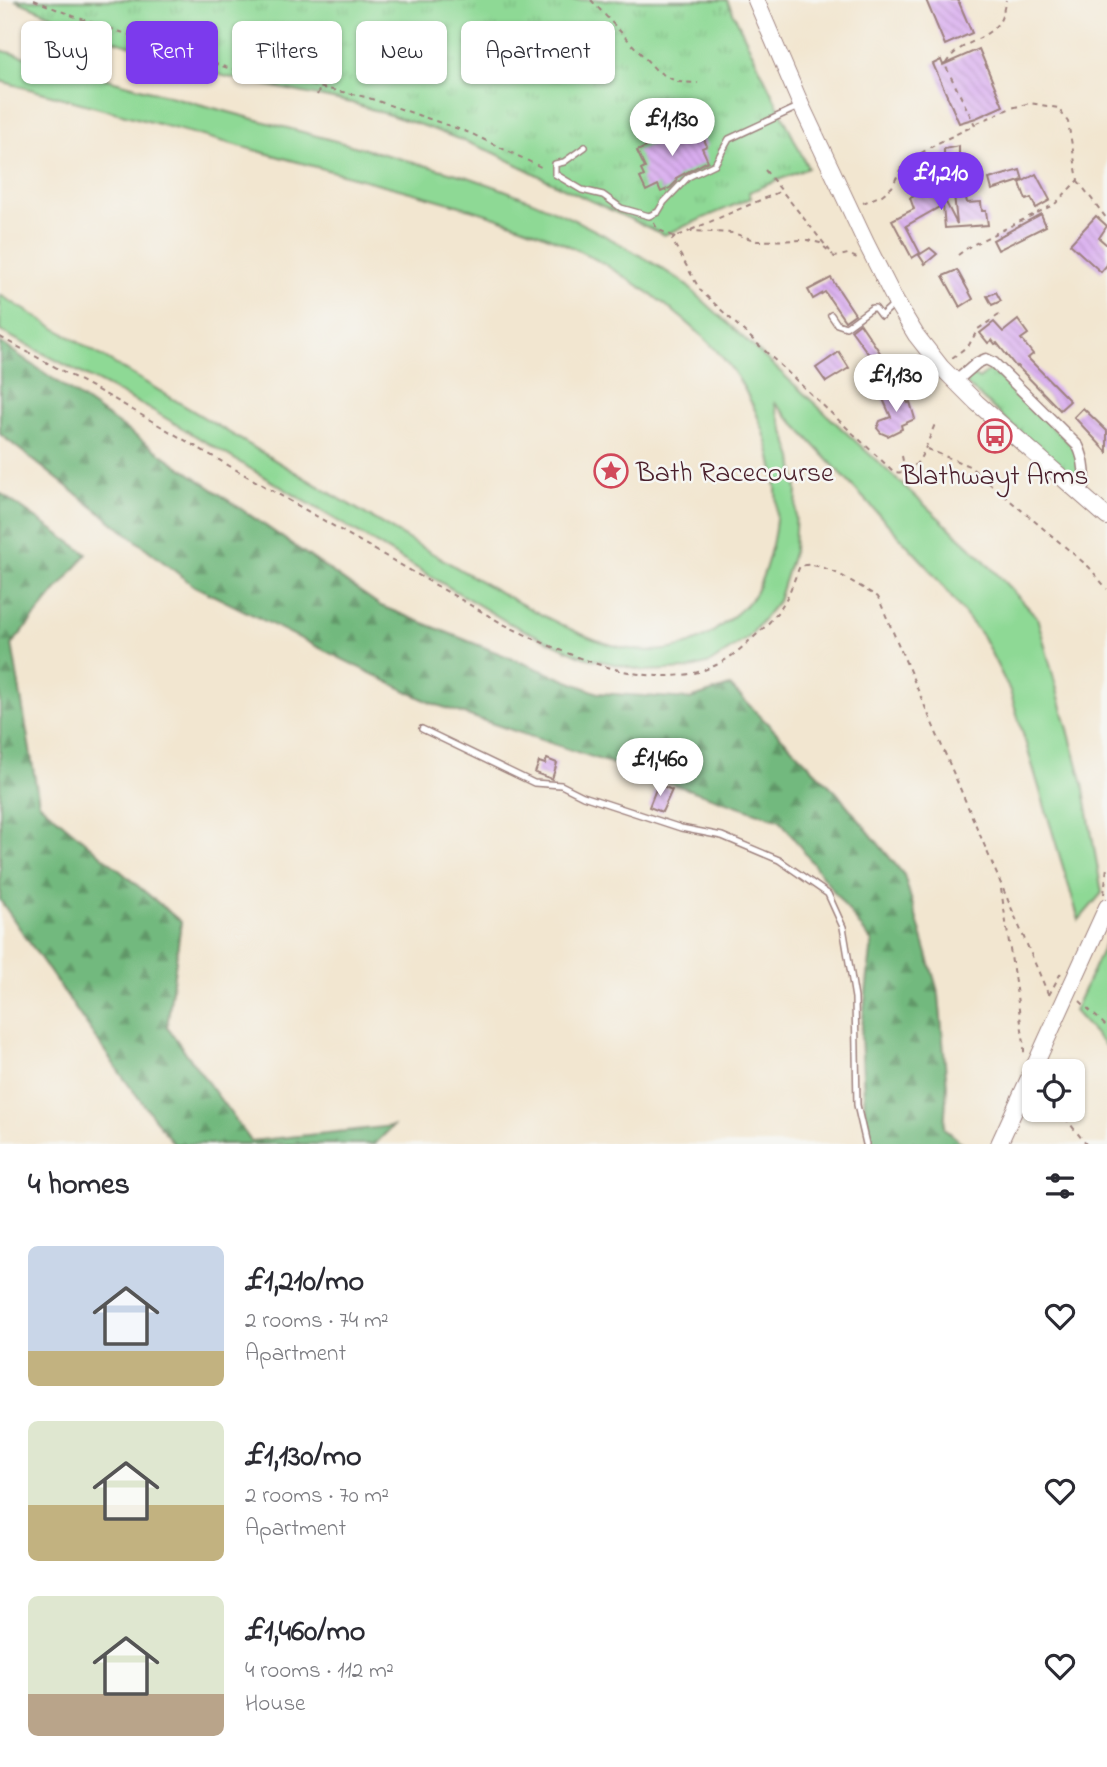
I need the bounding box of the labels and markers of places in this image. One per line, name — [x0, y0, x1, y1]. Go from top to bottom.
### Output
pin: £1,130 — [615, 99, 729, 158]
pin: £1,210 — [884, 152, 998, 212]
pin: £1,130 — [839, 354, 953, 414]
bus stop icon: Blathwayt Arms — [976, 417, 1014, 455]
place icon: Bath Racecourse — [592, 452, 630, 490]
place label: Bath Racecourse — [635, 454, 834, 495]
place label: Blathwayt Arms — [900, 457, 1089, 498]
pin: £1,460 — [603, 738, 717, 798]

